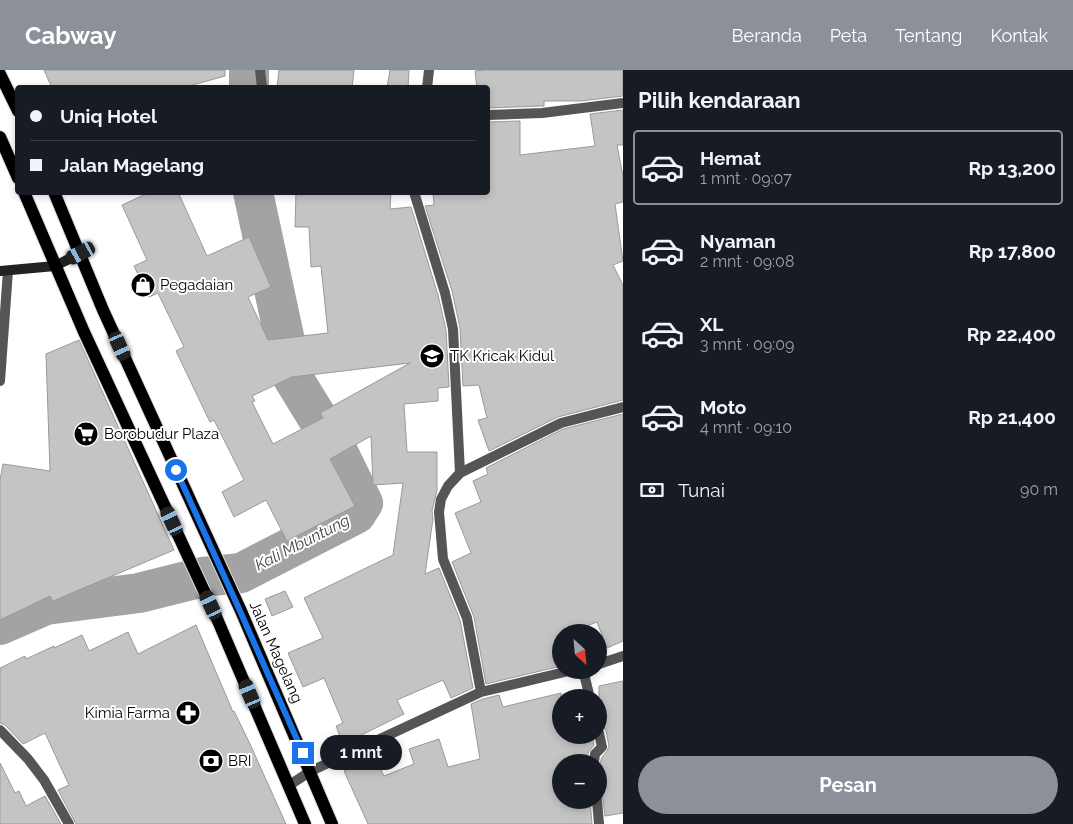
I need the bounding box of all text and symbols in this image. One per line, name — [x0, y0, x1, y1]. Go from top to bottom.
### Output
text: Cabway — [25, 21, 116, 50]
text: Beranda — [732, 25, 802, 46]
text: Peta — [830, 25, 867, 46]
text: Tentang — [895, 25, 962, 46]
text: Kontak — [990, 25, 1048, 46]
text: Pilih kendaraan — [638, 87, 800, 113]
text: Uniq Hotel — [60, 105, 157, 127]
icon: car — [640, 145, 685, 190]
text: Hemat — [700, 147, 761, 169]
text: Jalan Magelang — [60, 154, 204, 176]
text: Rp 13,200 — [968, 157, 1056, 179]
text: 1 mnt · 09:07 — [700, 169, 792, 188]
icon: car — [640, 228, 685, 273]
text: Nyaman — [700, 230, 776, 252]
car — [64, 239, 97, 267]
text: Rp 17,800 — [969, 240, 1056, 262]
text: 2 mnt · 09:08 — [700, 252, 794, 271]
shop icon: Pegadaian — [130, 272, 156, 298]
place label: Pegadaian — [160, 276, 233, 294]
icon: car — [640, 311, 685, 356]
text: XL — [700, 313, 723, 335]
text: Rp 22,400 — [967, 323, 1056, 345]
car — [107, 329, 132, 363]
text: 3 mnt · 09:09 — [700, 335, 794, 354]
school or university icon: TK Kricak Kidul — [419, 343, 445, 369]
place label: TK Kricak Kidul — [450, 347, 555, 365]
icon: car — [640, 394, 685, 439]
text: Moto — [700, 396, 746, 418]
text: Rp 21,400 — [968, 406, 1056, 428]
text: 4 mnt · 09:10 — [700, 418, 792, 437]
supermarket icon: Borobudur Plaza — [73, 421, 99, 447]
place label: Borobudur Plaza — [104, 425, 219, 443]
route start — [165, 459, 187, 481]
icon: cash — [638, 476, 666, 504]
text: Tunai — [678, 479, 725, 501]
text: 90 m — [1020, 480, 1058, 499]
car — [158, 504, 185, 538]
water label: Kali Mbuntung — [252, 510, 353, 575]
car — [197, 588, 224, 622]
street label: Jalan Magelang — [245, 598, 307, 706]
north arrow — [552, 624, 608, 679]
map controls — [552, 624, 607, 809]
car — [237, 677, 262, 711]
button: + — [552, 689, 607, 744]
pharmacy icon: Kimia Farma — [175, 700, 201, 726]
place label: Kimia Farma — [85, 704, 170, 722]
callout: 1 mnt — [320, 736, 403, 770]
route end — [292, 742, 314, 764]
text: 1 mnt — [340, 743, 382, 762]
bank icon: BRI — [198, 748, 224, 774]
place label: BRI — [228, 752, 252, 770]
button: − — [552, 754, 607, 809]
button: Pesan — [638, 756, 1058, 814]

